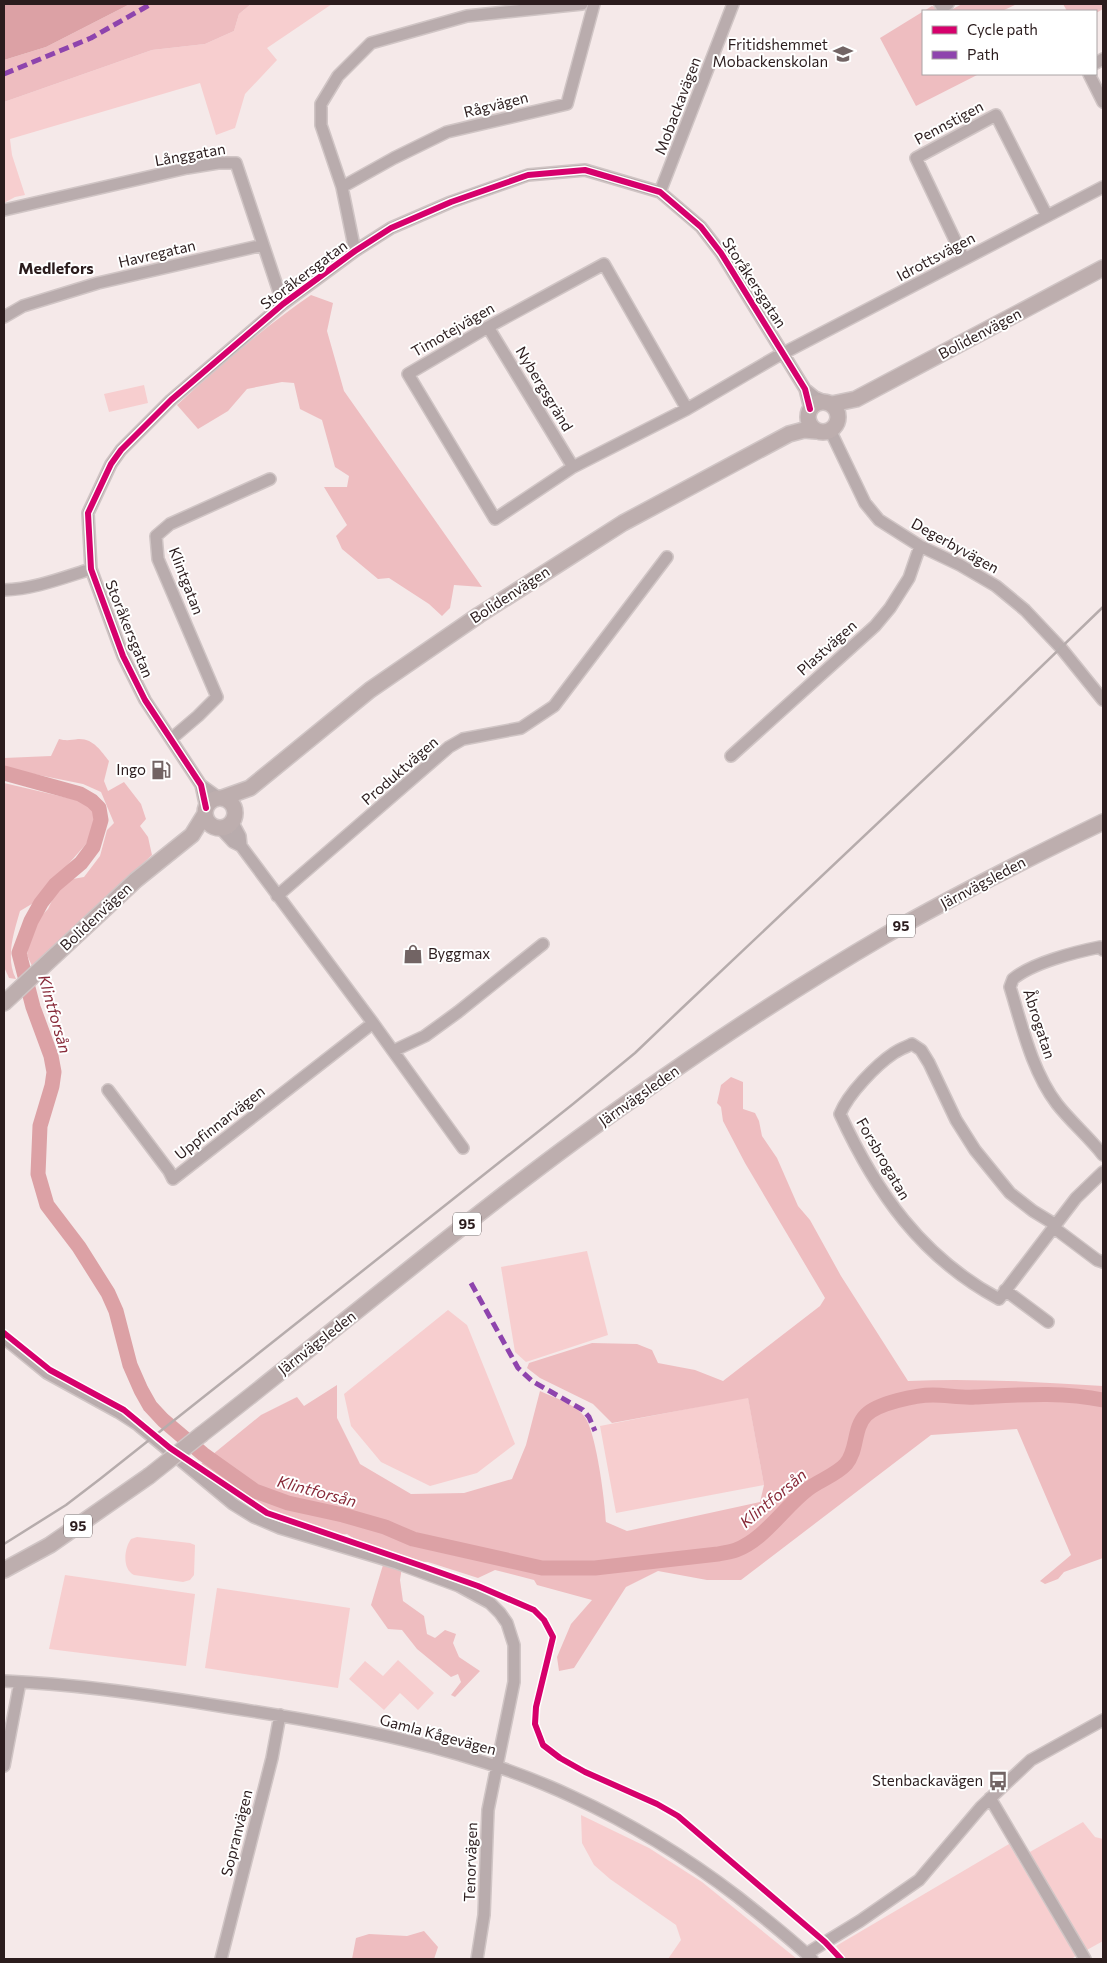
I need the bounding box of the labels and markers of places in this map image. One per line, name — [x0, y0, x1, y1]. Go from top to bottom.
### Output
place label: Fritidshemmet Mobackenskolan — [712, 35, 828, 70]
school or university icon: Fritidshemmet Mobackenskolan — [832, 43, 854, 65]
fuel station icon: Ingo — [150, 759, 172, 781]
place label: Ingo — [116, 760, 146, 778]
shop icon: Byggmax — [402, 943, 424, 965]
place label: Byggmax — [428, 944, 490, 962]
bus stop icon: Stenbackavägen — [987, 1770, 1009, 1792]
place label: Stenbackavägen — [872, 1771, 983, 1789]

